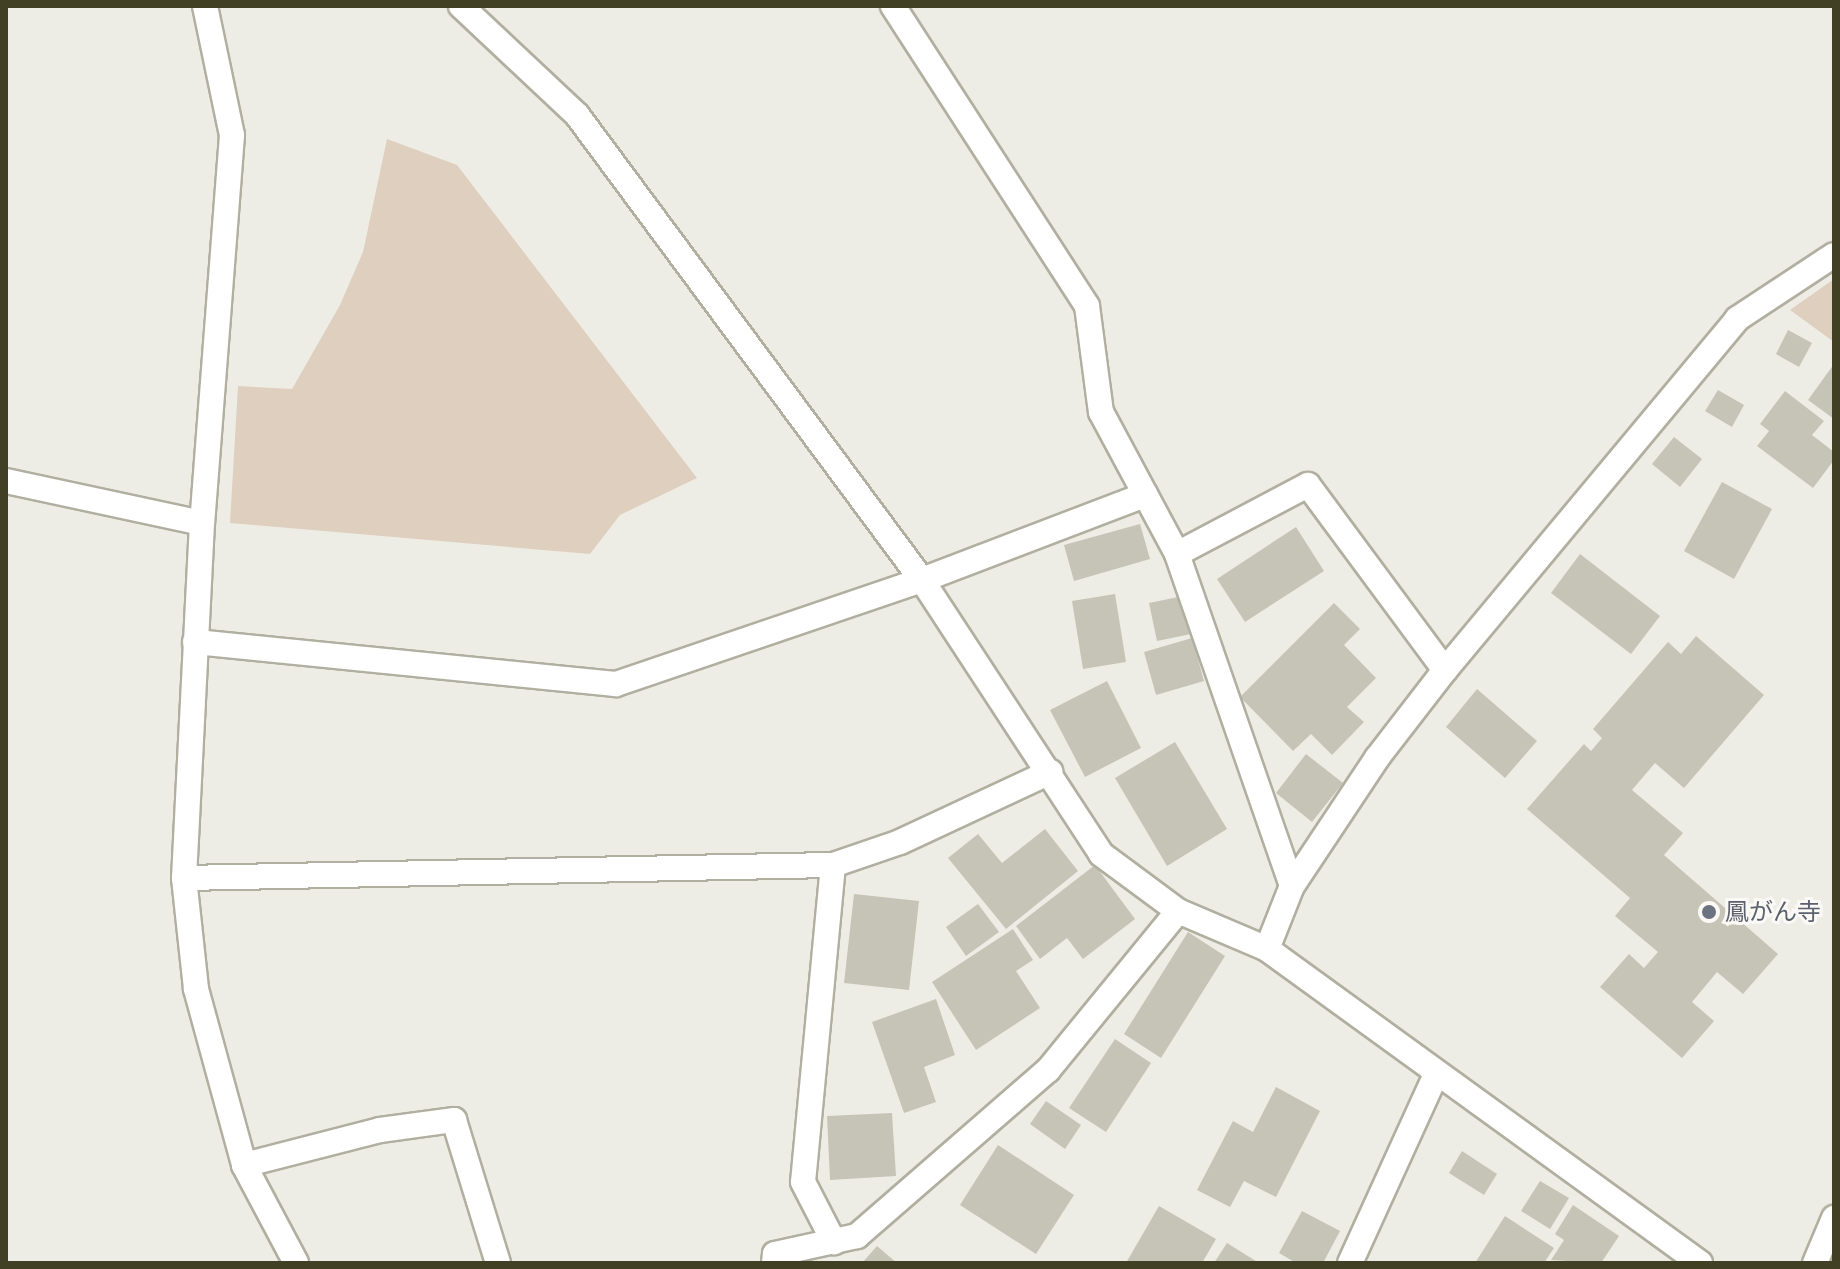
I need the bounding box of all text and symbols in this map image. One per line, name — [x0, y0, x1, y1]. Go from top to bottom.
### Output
place label: 鳳がん寺 — [1725, 898, 1821, 926]
marker: 鳳がん寺 — [1700, 903, 1718, 921]

